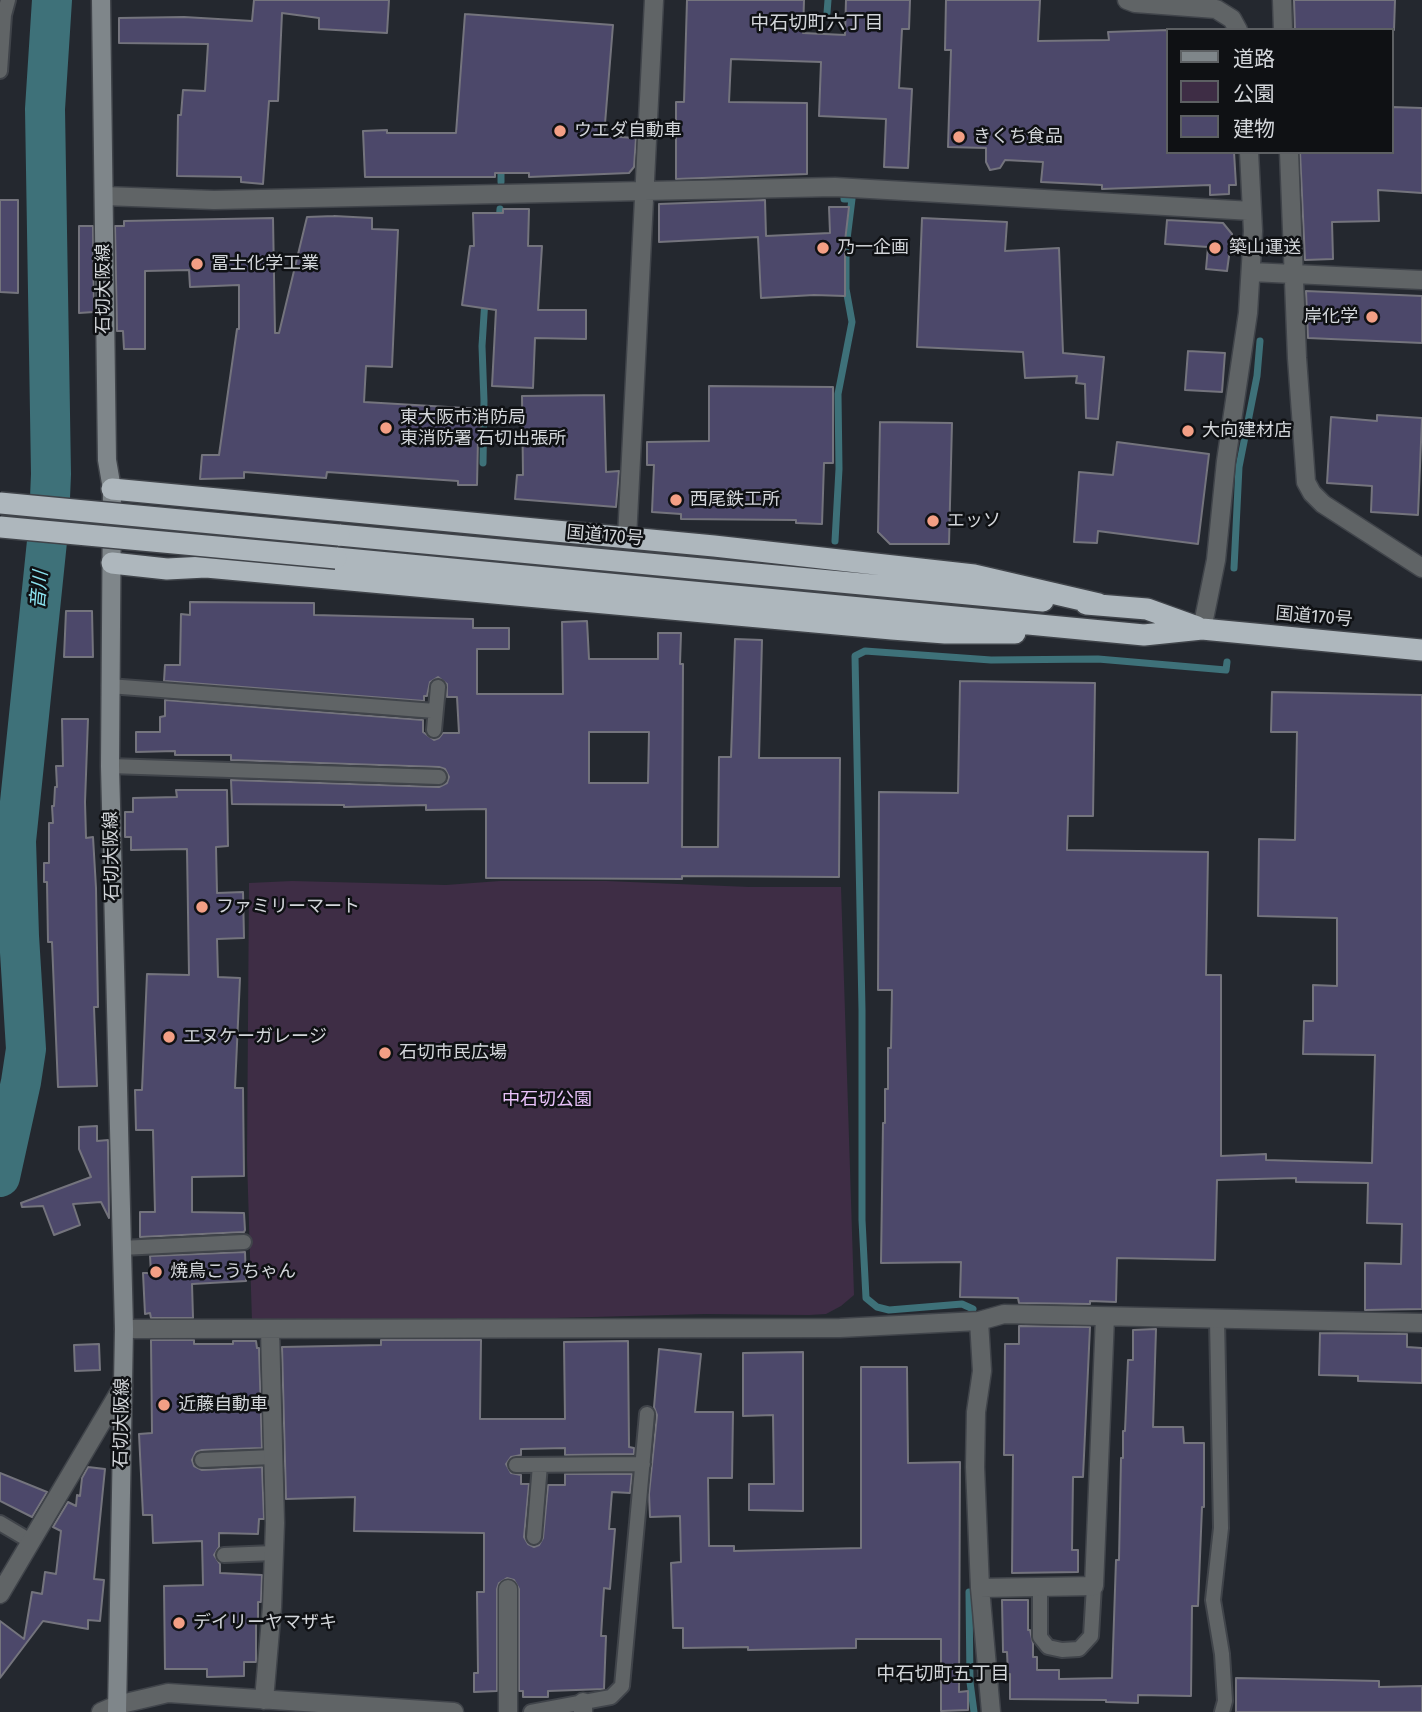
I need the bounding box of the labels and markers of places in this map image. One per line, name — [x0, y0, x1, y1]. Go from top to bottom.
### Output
place label: ウエダ自動車 — [574, 120, 682, 142]
marker: ウエダ自動車 — [552, 123, 568, 139]
place label: きくち食品 — [973, 126, 1063, 148]
marker: きくち食品 — [951, 129, 967, 145]
place label: 乃一企画 — [837, 237, 909, 259]
place label: 築山運送 — [1229, 237, 1301, 259]
marker: 乃一企画 — [815, 240, 831, 256]
marker: 築山運送 — [1207, 240, 1223, 256]
place label: 冨士化学工業 — [211, 253, 319, 275]
marker: 冨士化学工業 — [189, 256, 205, 272]
place label: 岸化学 — [1304, 306, 1358, 328]
marker: 岸化学 — [1364, 309, 1380, 325]
place label: 東大阪市消防局 東消防署 石切出張所 — [400, 407, 566, 450]
marker: 東大阪市消防局 東消防署 石切出張所 — [378, 420, 394, 436]
place label: 大向建材店 — [1202, 420, 1292, 442]
marker: 大向建材店 — [1180, 423, 1196, 439]
place label: 西尾鉄工所 — [690, 489, 780, 511]
marker: 西尾鉄工所 — [668, 492, 684, 508]
place label: エッソ — [947, 510, 1001, 532]
marker: エッソ — [925, 513, 941, 529]
place label: ファミリーマート — [216, 896, 360, 918]
marker: ファミリーマート — [194, 899, 210, 915]
place label: エヌケーガレージ — [183, 1026, 327, 1048]
marker: エヌケーガレージ — [161, 1029, 177, 1045]
place label: 石切市民広場 — [399, 1042, 507, 1064]
marker: 石切市民広場 — [377, 1045, 393, 1061]
place label: 焼鳥こうちゃん — [170, 1261, 296, 1283]
marker: 焼鳥こうちゃん — [148, 1264, 164, 1280]
place label: 近藤自動車 — [178, 1394, 268, 1416]
marker: 近藤自動車 — [156, 1397, 172, 1413]
place label: デイリーヤマザキ — [193, 1612, 337, 1634]
marker: デイリーヤマザキ — [171, 1615, 187, 1631]

